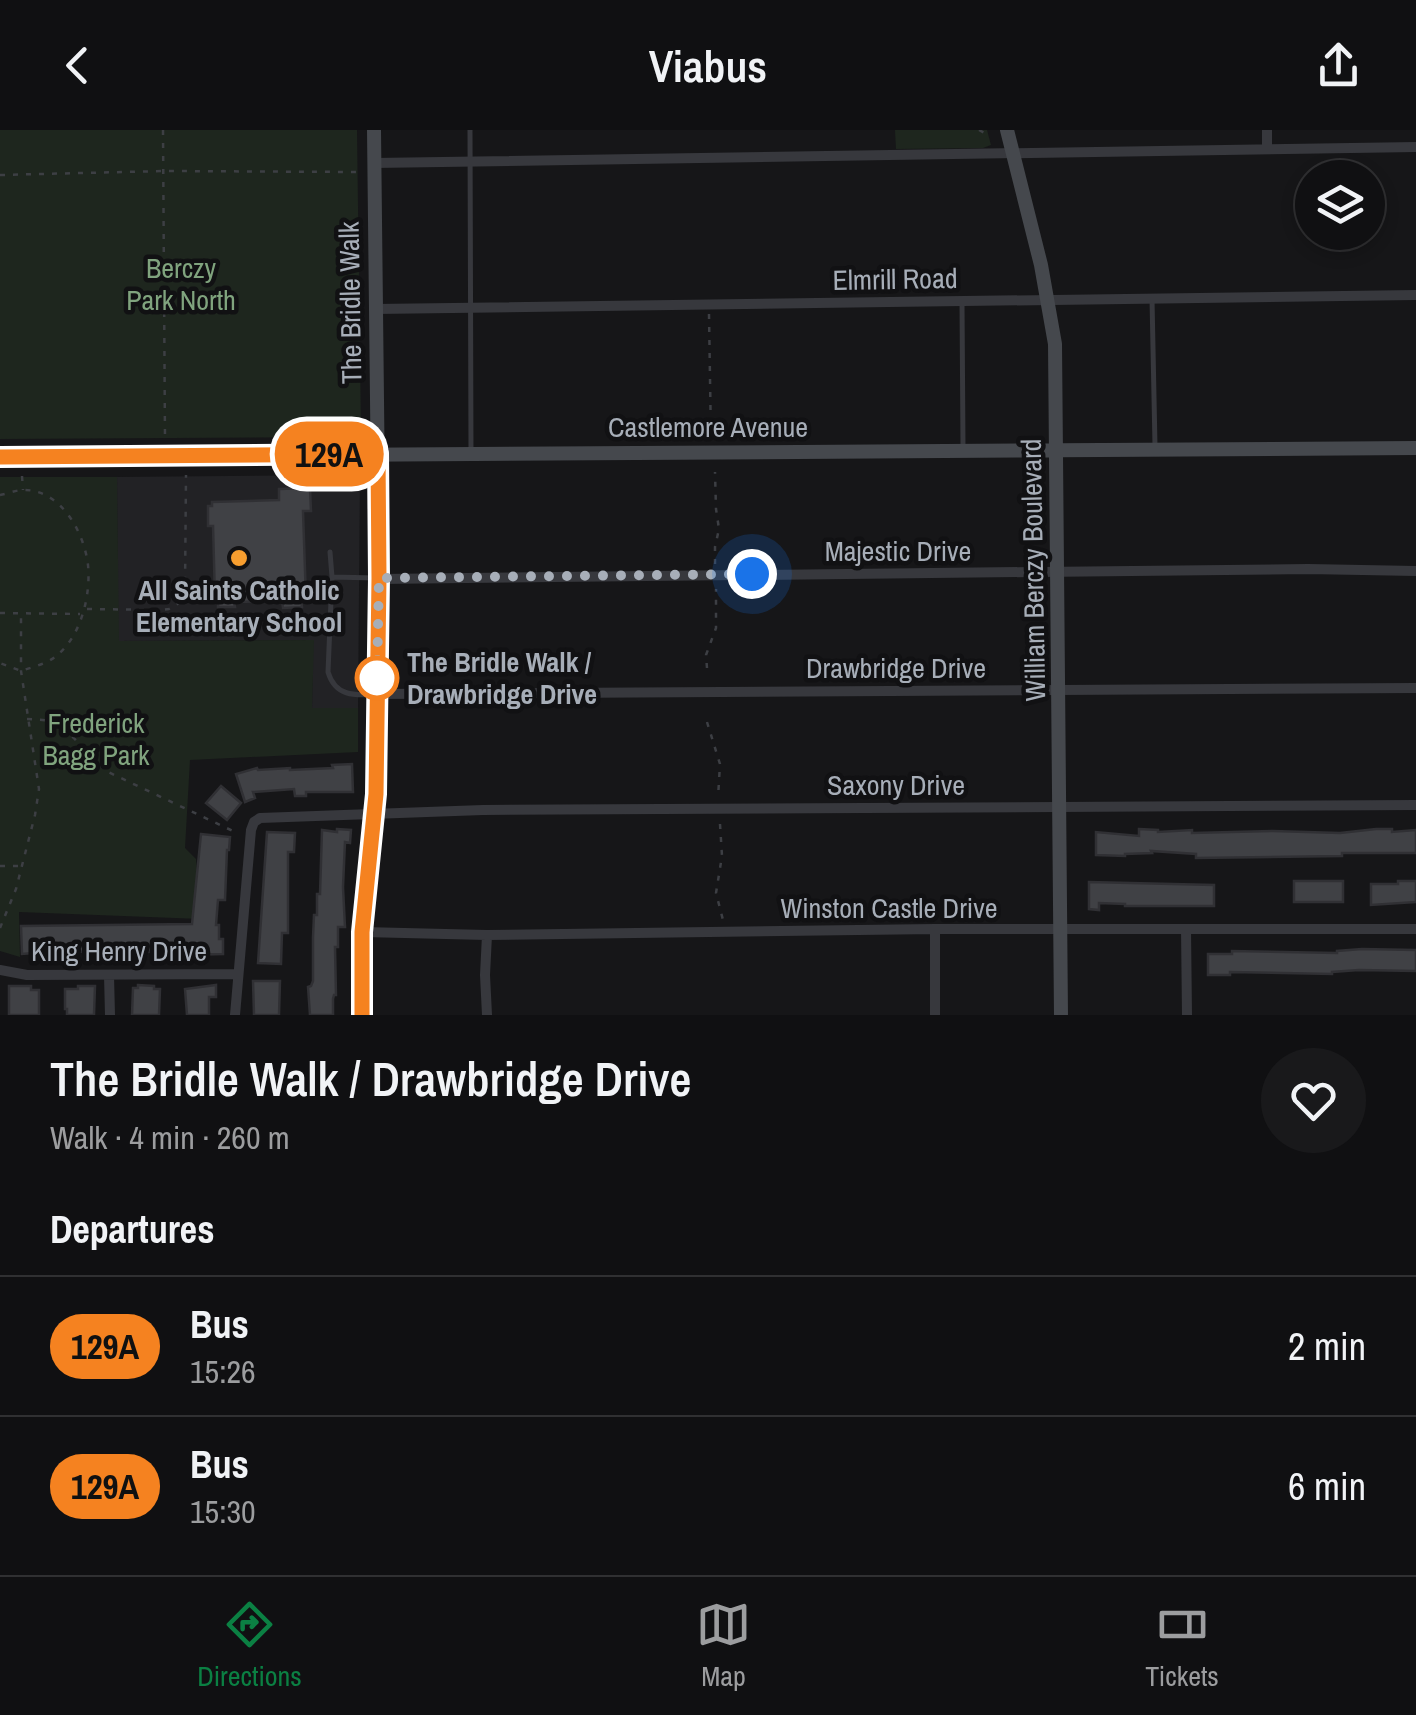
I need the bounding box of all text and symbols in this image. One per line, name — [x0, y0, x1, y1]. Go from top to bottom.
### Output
text: Viabus — [649, 35, 767, 96]
icon: back — [50, 38, 105, 93]
icon: share — [1311, 38, 1366, 93]
map controls — [1295, 160, 1385, 250]
button: layers — [1295, 160, 1385, 250]
street label: The Bridle Walk — [330, 221, 370, 385]
park label: Berczy Park North — [126, 249, 236, 319]
street label: Elmrill Road — [832, 259, 958, 299]
street label: Castlemore Avenue — [608, 408, 808, 446]
line badge: 129A — [259, 422, 399, 486]
text: 129A — [295, 431, 363, 478]
street label: William Berczy Boulevard — [1012, 438, 1054, 702]
street label: Majestic Drive — [825, 532, 971, 570]
marker: All Saints Catholic Elementary School — [228, 547, 250, 569]
your location — [727, 549, 777, 599]
place label: All Saints Catholic Elementary School — [136, 571, 342, 641]
place label: The Bridle Walk / Drawbridge Drive — [407, 643, 597, 713]
street label: Drawbridge Drive — [806, 649, 986, 687]
marker: The Bridle Walk / Drawbridge Drive — [356, 657, 398, 699]
park label: Frederick Bagg Park — [42, 704, 150, 774]
street label: Saxony Drive — [827, 766, 965, 804]
street label: Winston Castle Drive — [781, 889, 997, 927]
street label: King Henry Drive — [31, 932, 207, 970]
text: The Bridle Walk / Drawbridge Drive — [50, 1046, 691, 1111]
button: heart — [1261, 1048, 1366, 1153]
text: Walk · 4 min · 260 m — [50, 1116, 290, 1159]
text: Departures — [50, 1204, 215, 1255]
text: Bus — [190, 1299, 249, 1350]
text: 2 min — [1288, 1321, 1366, 1372]
text: 129A — [71, 1323, 139, 1370]
text: 15:26 — [190, 1350, 256, 1393]
text: Bus — [190, 1439, 249, 1490]
text: 6 min — [1288, 1461, 1366, 1512]
text: 129A — [71, 1463, 139, 1510]
text: 15:30 — [190, 1490, 256, 1533]
tab: Directions — [197, 1597, 302, 1695]
tab: Map — [696, 1597, 751, 1695]
tab: Tickets — [1145, 1597, 1219, 1695]

